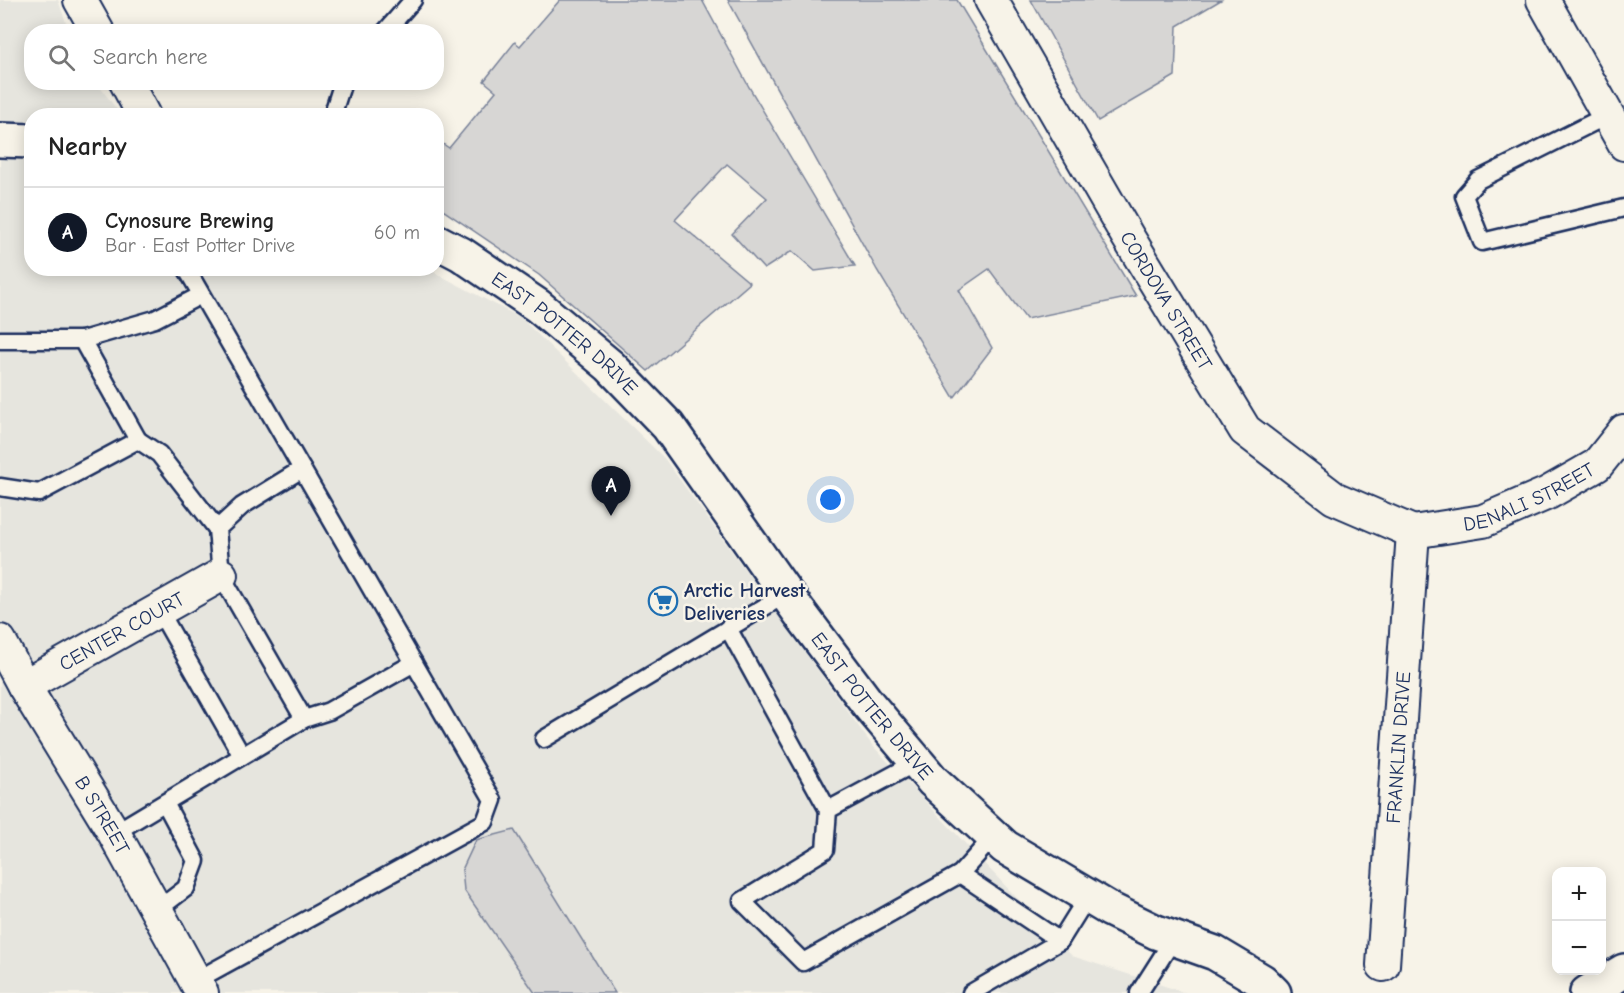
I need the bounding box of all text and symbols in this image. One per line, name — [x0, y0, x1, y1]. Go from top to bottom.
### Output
search box — [24, 24, 444, 90]
icon: search — [45, 41, 78, 74]
text: Search here — [93, 44, 208, 70]
text: Nearby — [48, 132, 127, 162]
text: Cynosure Brewing — [105, 208, 275, 234]
text: A — [62, 221, 73, 244]
text: 60 m — [374, 221, 420, 244]
street label: CORDOVA STREET — [1115, 227, 1217, 375]
text: Bar · East Potter Drive — [105, 234, 295, 257]
street label: EAST POTTER DRIVE — [487, 267, 642, 400]
street label: DENALI STREET — [1462, 458, 1599, 536]
pin: A — [592, 466, 630, 516]
your location — [816, 485, 845, 514]
place label: Arctic Harvest Deliveries — [684, 579, 806, 625]
supermarket icon: Arctic Harvest Deliveries — [647, 585, 679, 617]
street label: CENTER COURT — [55, 587, 189, 676]
street label: EAST POTTER DRIVE — [806, 628, 938, 785]
street label: FRANKLIN DRIVE — [1382, 671, 1415, 824]
street label: B STREET — [70, 772, 135, 859]
map controls — [1552, 867, 1606, 975]
button: + — [1552, 867, 1606, 921]
button: − — [1552, 921, 1606, 975]

